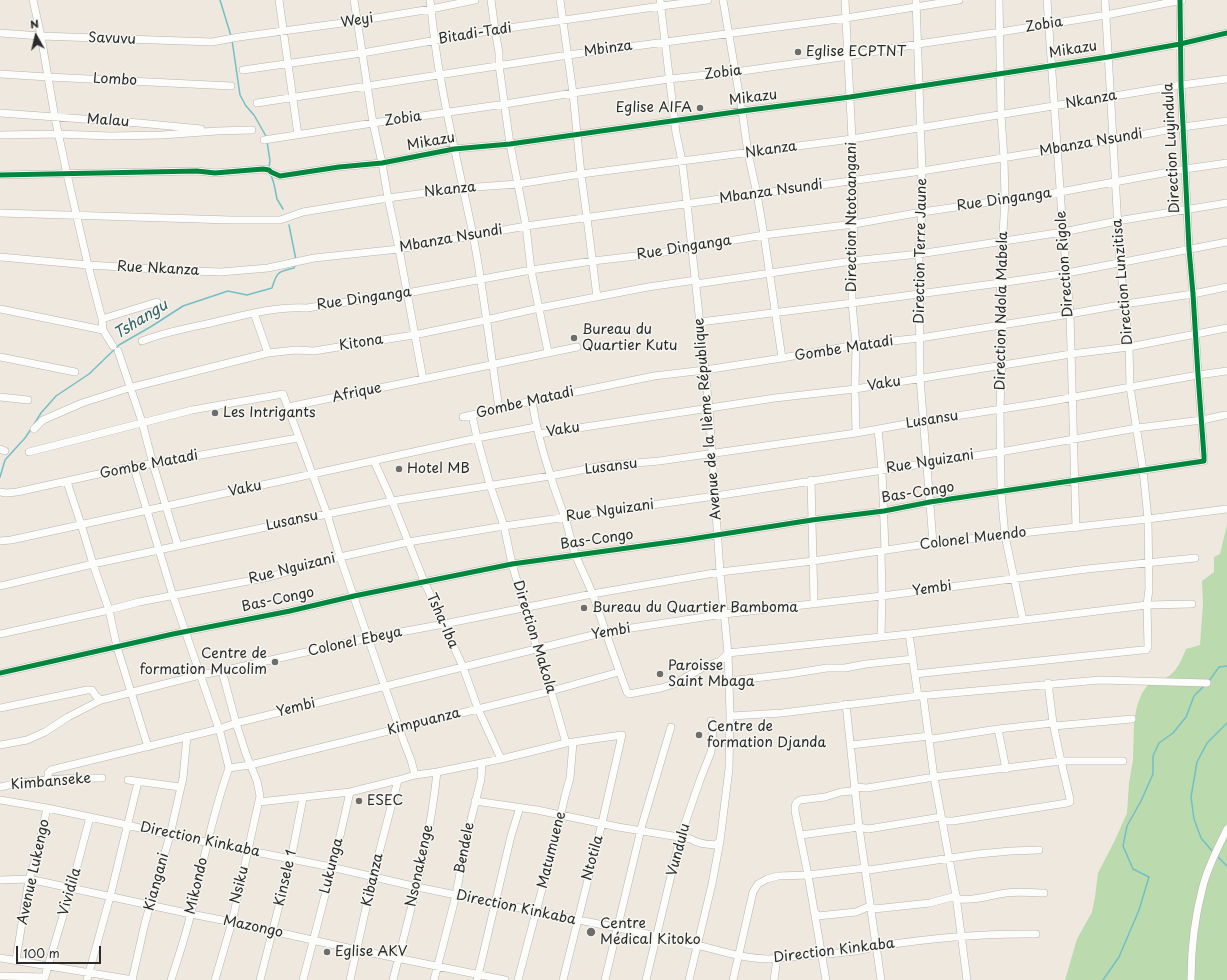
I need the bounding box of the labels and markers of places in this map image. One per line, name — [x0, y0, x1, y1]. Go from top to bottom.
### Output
place label: Eglise ECPTNT — [806, 44, 906, 60]
marker: Eglise ECPTNT — [793, 47, 803, 57]
place label: Eglise AIFA — [616, 100, 692, 116]
marker: Eglise AIFA — [695, 103, 705, 113]
place label: Bureau du Quartier Kutu — [582, 322, 677, 354]
marker: Bureau du Quartier Kutu — [569, 333, 579, 343]
place label: Les Intrigants — [223, 405, 316, 421]
marker: Les Intrigants — [210, 408, 220, 418]
place label: Hotel MB — [407, 461, 470, 477]
marker: Hotel MB — [394, 464, 404, 474]
place label: Bureau du Quartier Bamboma — [592, 600, 798, 616]
marker: Bureau du Quartier Bamboma — [579, 603, 589, 613]
place label: Centre de formation Mucolim — [140, 646, 267, 678]
marker: Centre de formation Mucolim — [270, 657, 280, 667]
place label: Paroisse Saint Mbaga — [668, 658, 755, 690]
marker: Paroisse Saint Mbaga — [655, 669, 665, 679]
place label: Centre de formation Djanda — [707, 719, 826, 752]
marker: Centre de formation Djanda — [694, 730, 704, 740]
place label: ESEC — [367, 793, 403, 809]
marker: ESEC — [354, 796, 364, 806]
place label: Centre Médical Kitoko — [600, 916, 701, 948]
marker: Centre Médical Kitoko — [585, 926, 597, 938]
place label: Eglise AKV — [335, 944, 408, 960]
marker: Eglise AKV — [322, 947, 332, 957]

